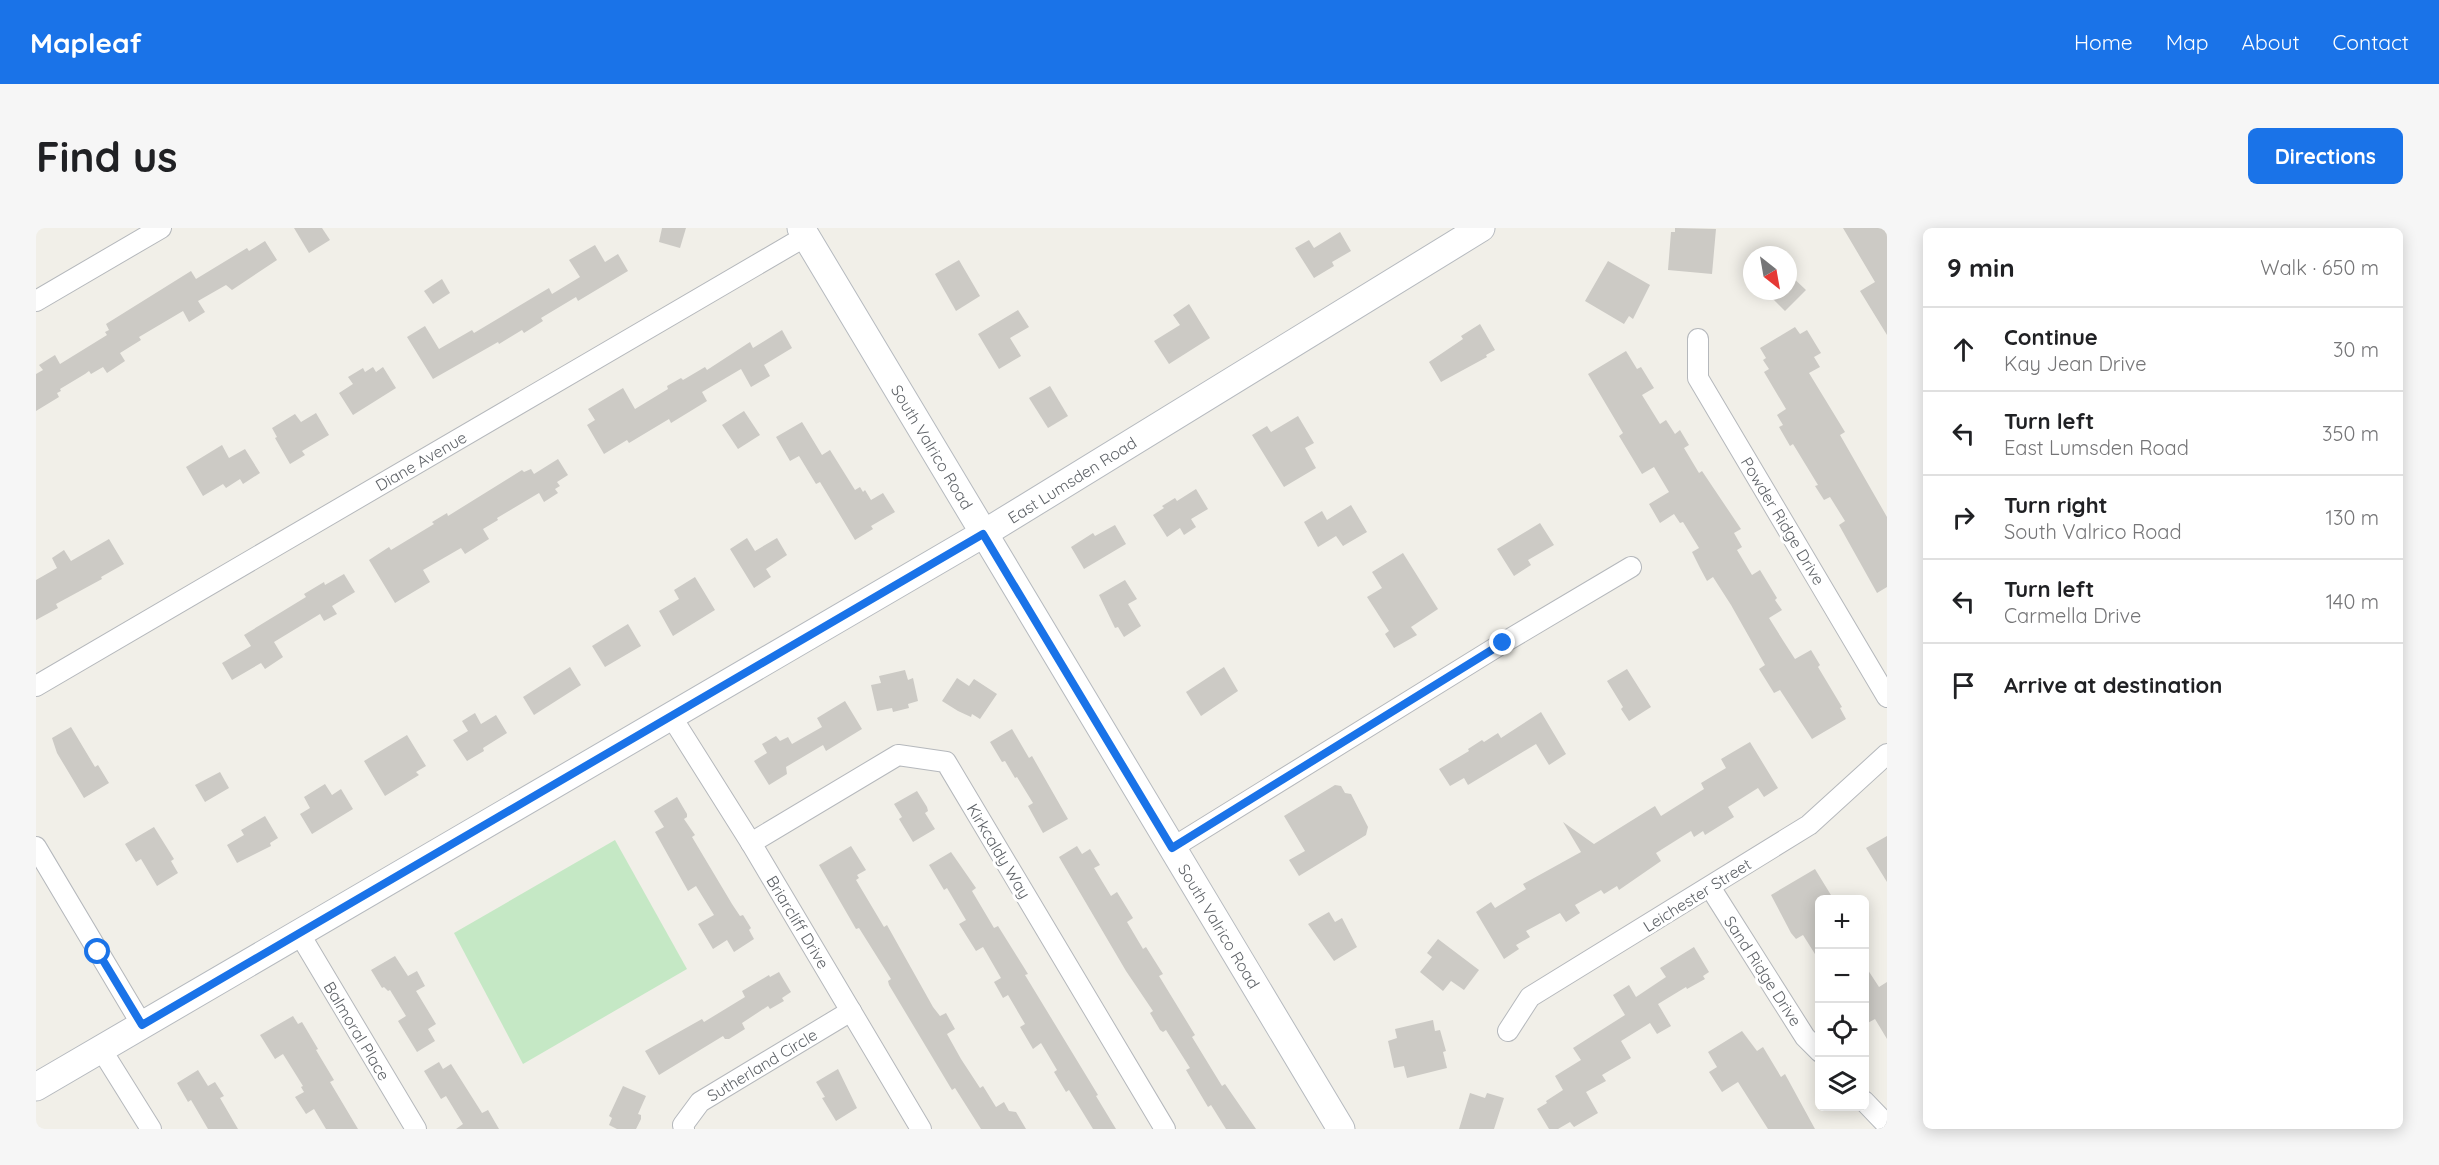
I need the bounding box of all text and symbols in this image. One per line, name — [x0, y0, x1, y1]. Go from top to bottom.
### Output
text: Mapleaf — [30, 25, 142, 60]
text: Home — [2074, 29, 2133, 55]
text: Map — [2166, 29, 2209, 55]
text: About — [2242, 29, 2300, 55]
text: Contact — [2333, 29, 2409, 55]
button: Directions — [2248, 128, 2403, 184]
text: Find us — [36, 130, 178, 183]
north arrow — [1743, 246, 1797, 300]
text: 9 min — [1947, 251, 2015, 284]
text: Walk · 650 m — [2260, 255, 2379, 280]
text: Continue — [2004, 323, 2098, 351]
icon: ahead — [1947, 333, 1980, 366]
text: 30 m — [2333, 337, 2379, 362]
text: Kay Jean Drive — [2004, 351, 2147, 376]
street label: South Valrico Road — [887, 381, 977, 513]
text: Turn left — [2004, 407, 2094, 435]
icon: left — [1947, 417, 1980, 450]
text: 350 m — [2322, 421, 2379, 446]
street label: Diane Avenue — [372, 427, 470, 495]
street label: East Lumsden Road — [1004, 432, 1140, 528]
text: East Lumsden Road — [2004, 435, 2189, 460]
street label: Powder Ridge Drive — [1737, 453, 1829, 589]
text: Turn right — [2004, 491, 2108, 519]
icon: right — [1947, 501, 1980, 534]
text: 130 m — [2326, 505, 2379, 530]
text: South Valrico Road — [2004, 519, 2182, 544]
text: Turn left — [2004, 575, 2094, 603]
icon: left — [1947, 585, 1980, 618]
text: 140 m — [2326, 589, 2379, 614]
text: Carmella Drive — [2004, 603, 2141, 628]
route end — [1489, 629, 1515, 655]
icon: arrive — [1947, 669, 1980, 702]
text: Arrive at destination — [2004, 671, 2222, 699]
street label: Kirkcaldy Way — [963, 800, 1035, 902]
street label: Leichester Street — [1639, 854, 1755, 936]
street label: South Valrico Road — [1174, 860, 1264, 992]
street label: Briarcliff Drive — [762, 872, 834, 972]
map controls — [1815, 895, 1869, 1111]
button: + — [1815, 895, 1869, 949]
street label: Sand Ridge Drive — [1720, 912, 1806, 1030]
route start — [84, 938, 110, 964]
button: − — [1815, 949, 1869, 1003]
street label: Balmoral Place — [320, 978, 394, 1084]
button: locate — [1815, 1003, 1869, 1057]
street label: Sutherland Circle — [703, 1024, 821, 1106]
button: layers — [1815, 1057, 1869, 1111]

